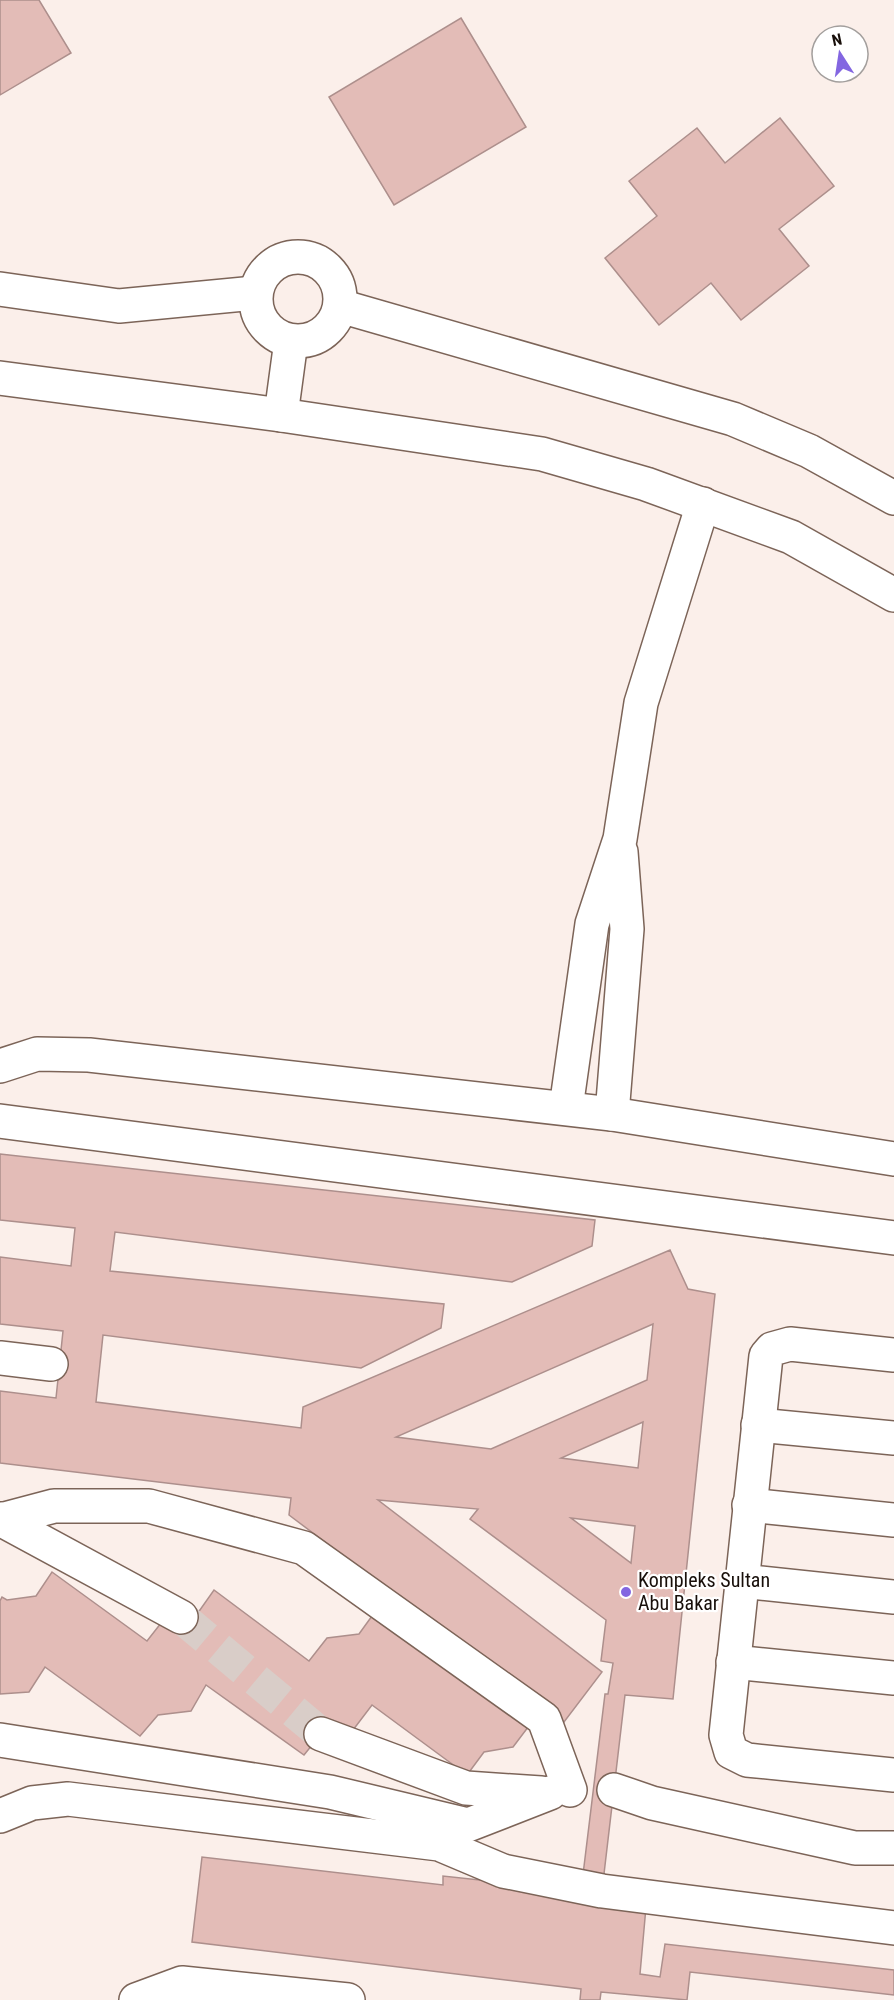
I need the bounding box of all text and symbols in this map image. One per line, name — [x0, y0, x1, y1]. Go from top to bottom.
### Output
north arrow — [810, 24, 870, 84]
text: N — [830, 30, 844, 50]
place label: Kompleks Sultan Abu Bakar — [638, 1568, 770, 1615]
marker: Kompleks Sultan Abu Bakar — [619, 1585, 633, 1599]

